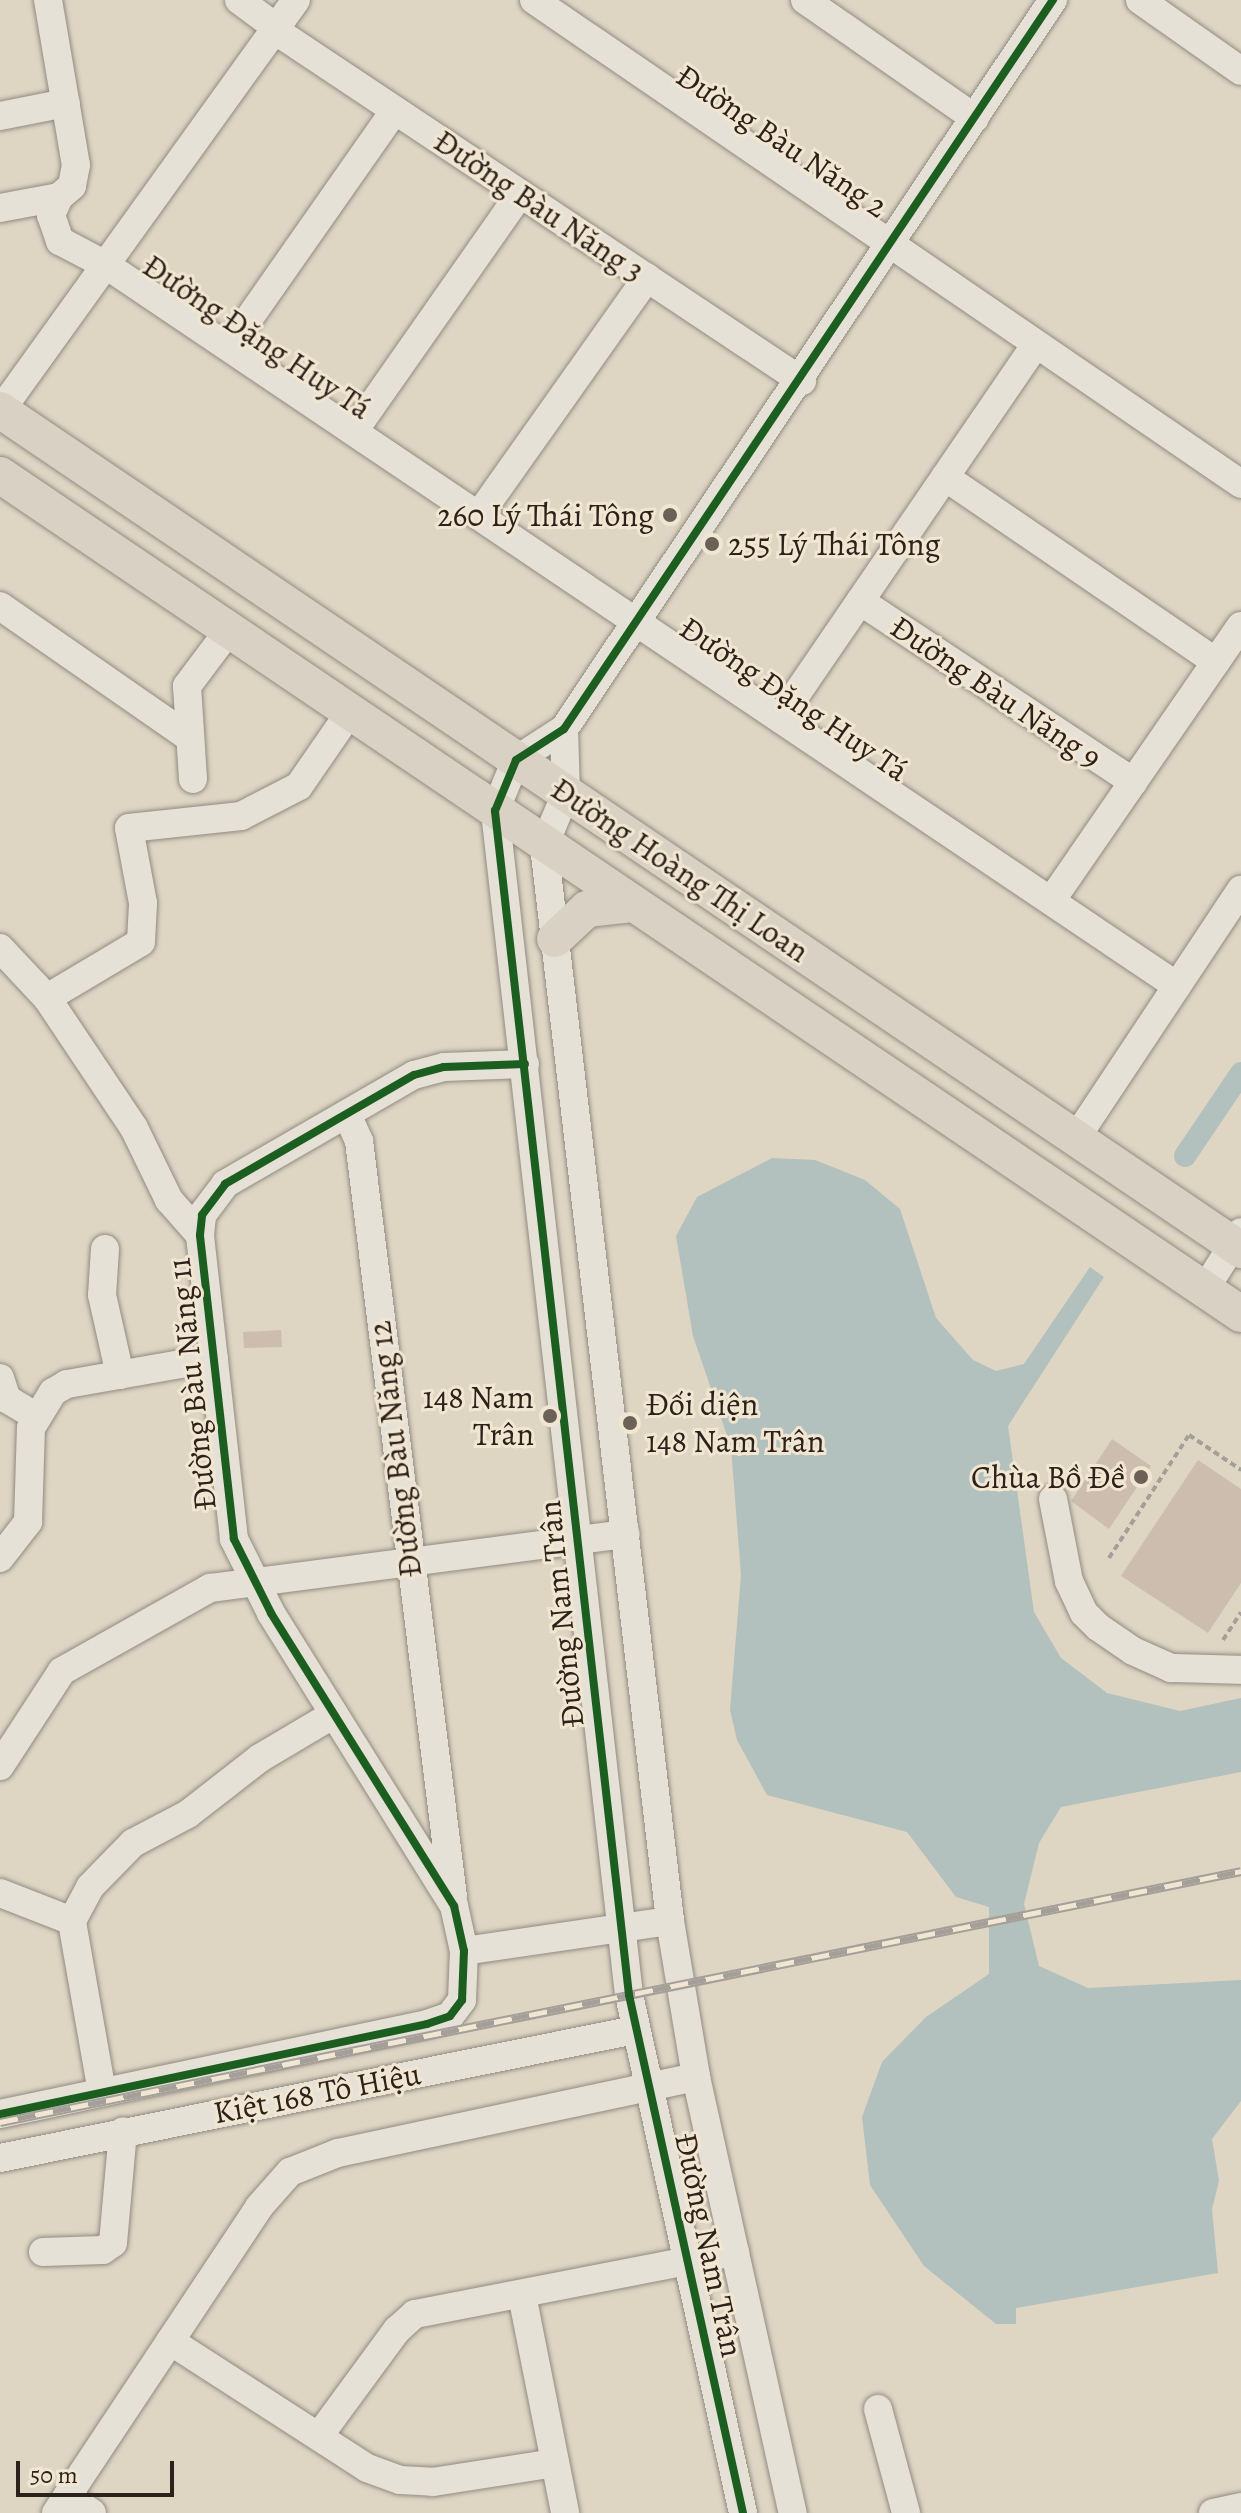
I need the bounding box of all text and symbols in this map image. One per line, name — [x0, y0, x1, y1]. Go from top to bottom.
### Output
street label: Đường Bàu Năng 2 — [669, 56, 895, 226]
street label: Đường Bàu Năng 3 — [427, 122, 651, 290]
street label: Đường Đặng Huy Tá — [135, 246, 379, 428]
place label: 260 Lý Thái Tông — [437, 496, 654, 534]
marker: 260 Lý Thái Tông — [661, 506, 679, 524]
place label: 255 Lý Thái Tông — [728, 525, 940, 563]
marker: 255 Lý Thái Tông — [703, 535, 721, 553]
street label: Đường Bàu Năng 9 — [883, 607, 1109, 777]
street label: Đường Đặng Huy Tá — [672, 608, 916, 790]
street label: Đường Hoàng Thị Loan — [544, 769, 816, 971]
street label: Đường Bàu Năng 11 — [160, 1256, 224, 1512]
street label: Đường Bàu Năng 12 — [360, 1319, 430, 1579]
place label: 148 Nam Trân — [423, 1379, 534, 1454]
place label: Đối diện 148 Nam Trân — [646, 1386, 824, 1461]
marker: 148 Nam Trân — [541, 1407, 559, 1425]
marker: Đối diện 148 Nam Trân — [621, 1414, 639, 1432]
place label: Chùa Bồ Đề — [971, 1458, 1125, 1496]
marker: Chùa Bồ Đề — [1132, 1468, 1150, 1486]
street label: Đường Nam Trân — [530, 1499, 592, 1729]
street label: Kiệt 168 Tô Hiệu — [210, 2054, 424, 2132]
street label: Đường Nam Trân — [667, 2129, 751, 2361]
scale bar — [20, 2445, 178, 2495]
text: 50 m — [30, 2459, 78, 2491]

